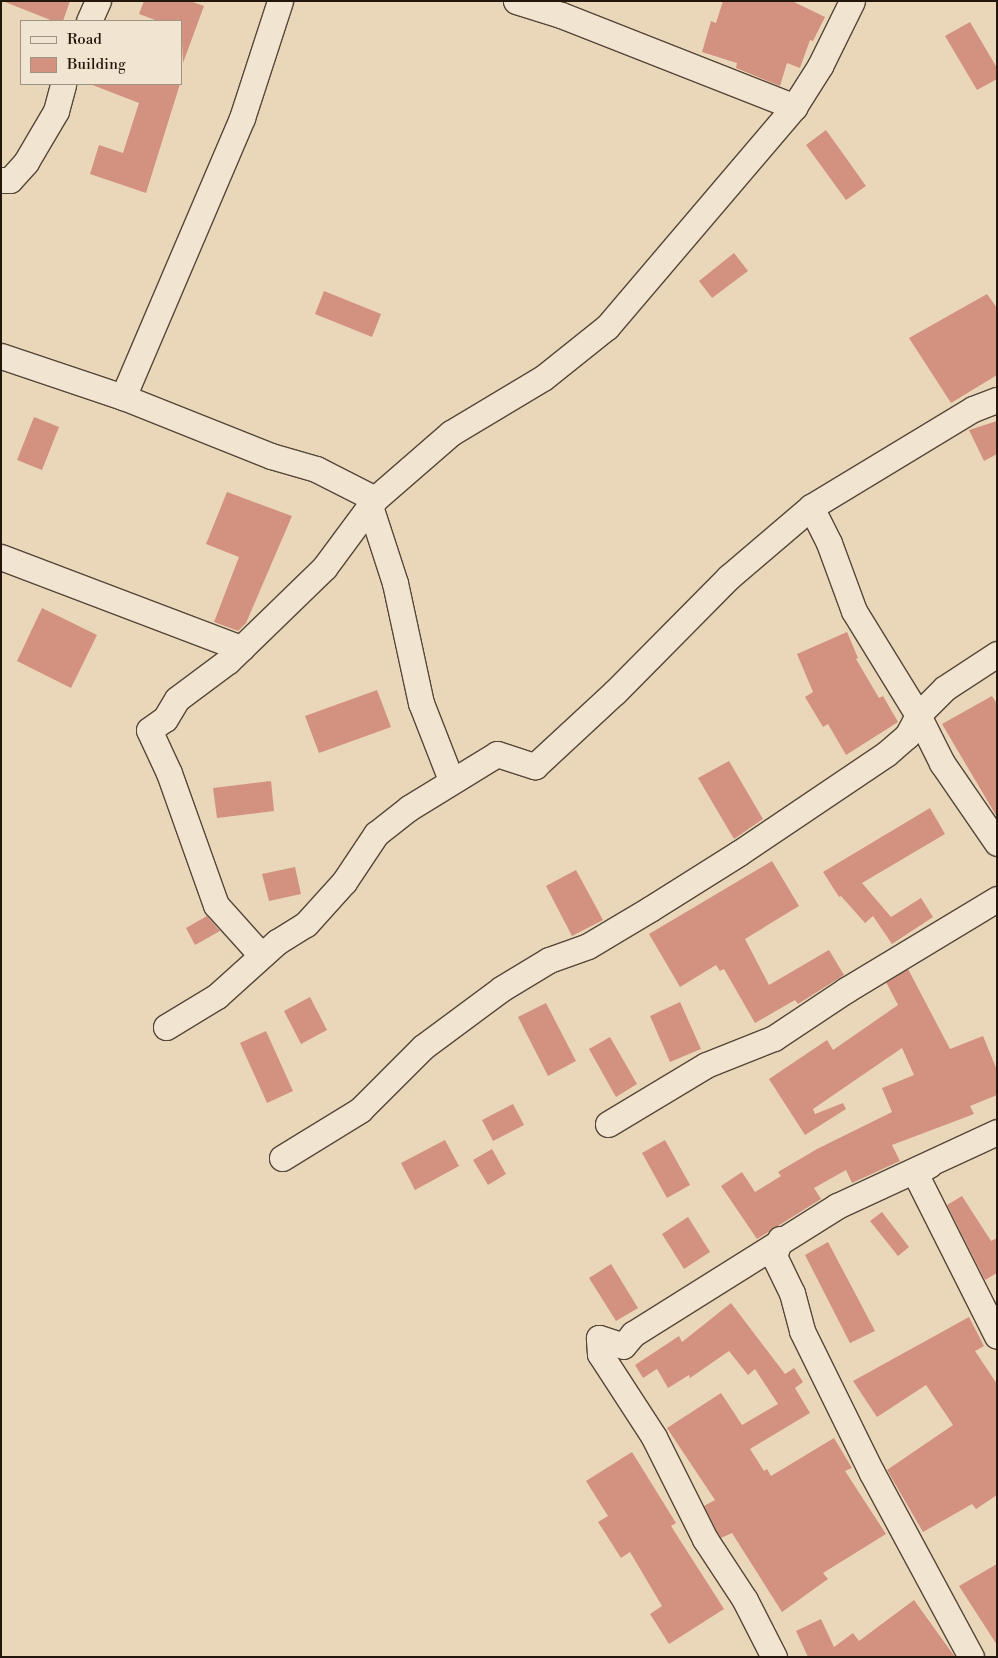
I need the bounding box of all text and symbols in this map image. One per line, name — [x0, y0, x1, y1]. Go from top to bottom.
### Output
legend — [20, 20, 182, 85]
text: Road — [67, 30, 102, 49]
text: Building — [67, 55, 126, 74]

